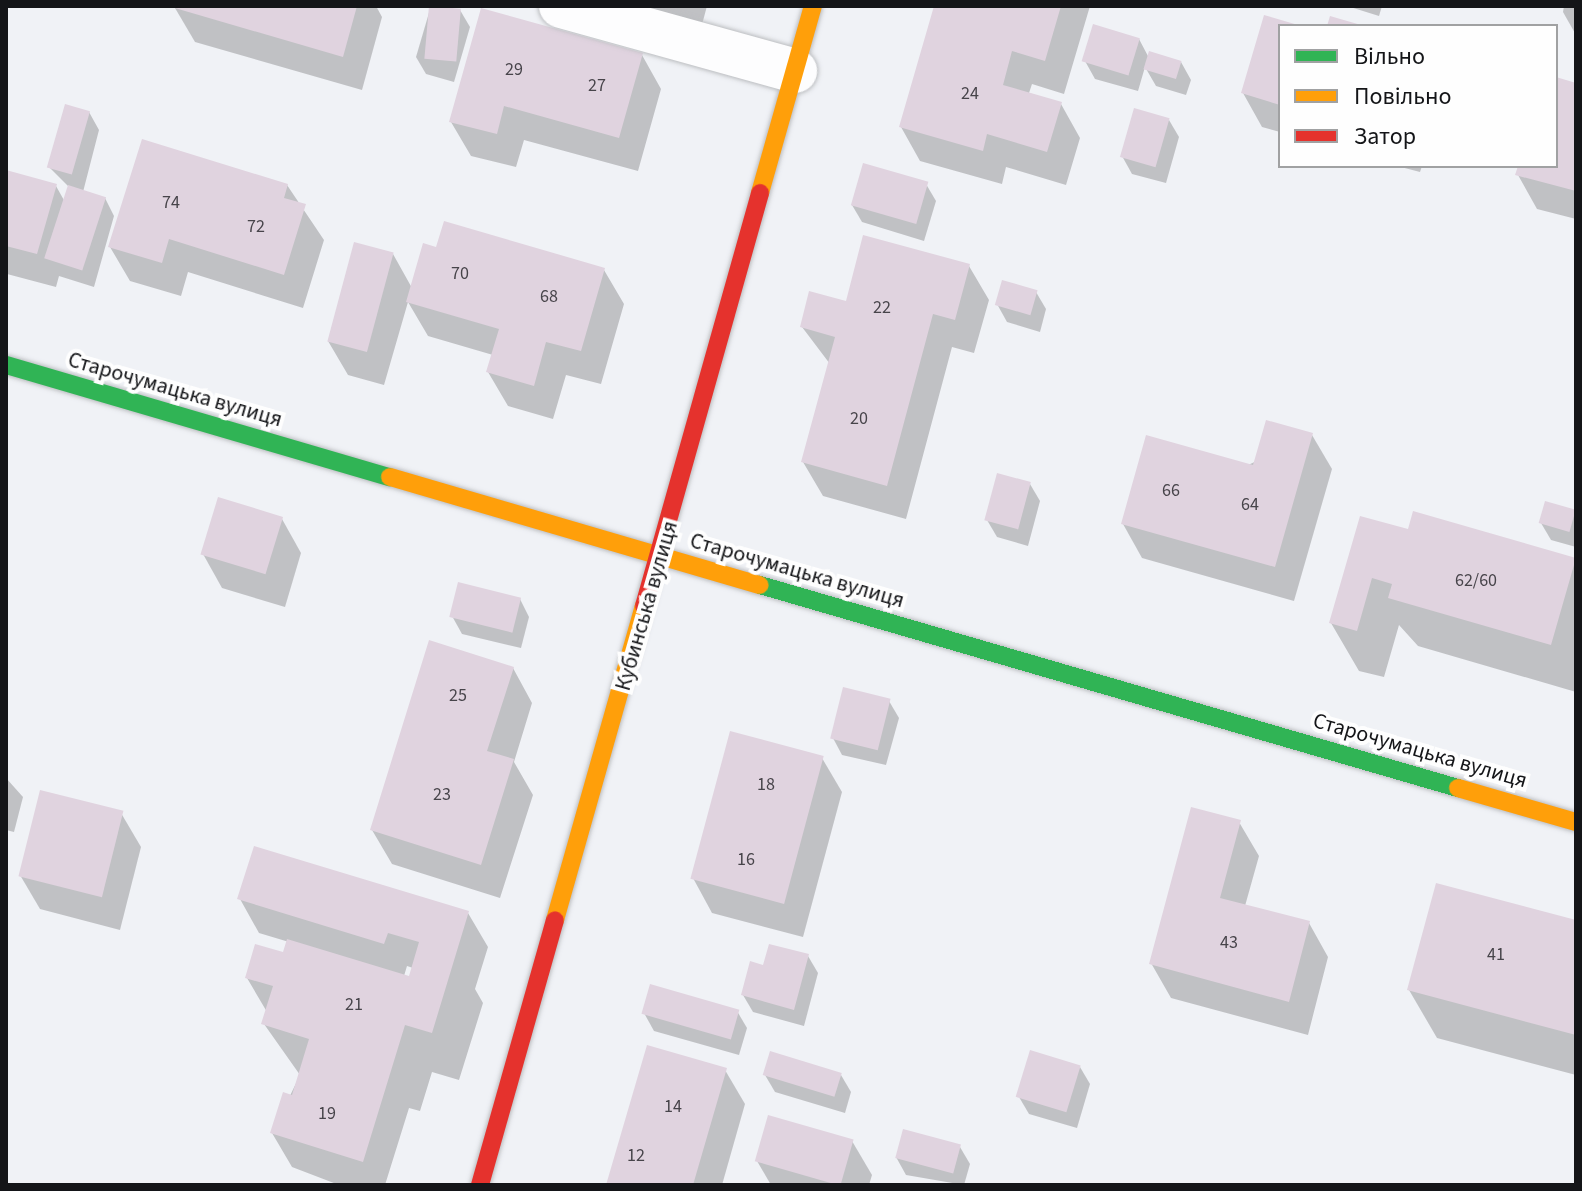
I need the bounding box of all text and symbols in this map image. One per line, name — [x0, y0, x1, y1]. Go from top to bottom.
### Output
legend — [1278, 24, 1558, 168]
text: Вільно — [1354, 39, 1425, 74]
house number: 29 — [505, 59, 523, 81]
house number: 27 — [588, 75, 606, 97]
text: Повільно — [1354, 79, 1452, 114]
house number: 24 — [961, 83, 979, 105]
text: Затор — [1354, 119, 1416, 154]
house number: 74 — [162, 192, 180, 214]
house number: 72 — [247, 216, 265, 238]
house number: 70 — [451, 263, 469, 285]
house number: 68 — [540, 286, 558, 308]
house number: 22 — [873, 297, 891, 319]
street label: Старочумацька вулиця — [65, 347, 285, 433]
house number: 20 — [850, 408, 868, 430]
house number: 66 — [1162, 480, 1180, 502]
house number: 64 — [1241, 494, 1259, 516]
street label: Кубинська вулиця — [610, 518, 684, 694]
street label: Старочумацька вулиця — [687, 528, 907, 614]
house number: 62/60 — [1455, 570, 1497, 592]
house number: 25 — [449, 685, 467, 707]
street label: Старочумацька вулиця — [1310, 708, 1530, 794]
house number: 18 — [757, 774, 775, 796]
house number: 23 — [433, 784, 451, 806]
house number: 16 — [737, 849, 755, 871]
house number: 43 — [1220, 932, 1238, 954]
house number: 41 — [1487, 944, 1505, 966]
house number: 21 — [345, 994, 363, 1016]
house number: 14 — [664, 1096, 682, 1118]
house number: 19 — [318, 1103, 336, 1125]
house number: 12 — [627, 1145, 645, 1167]

